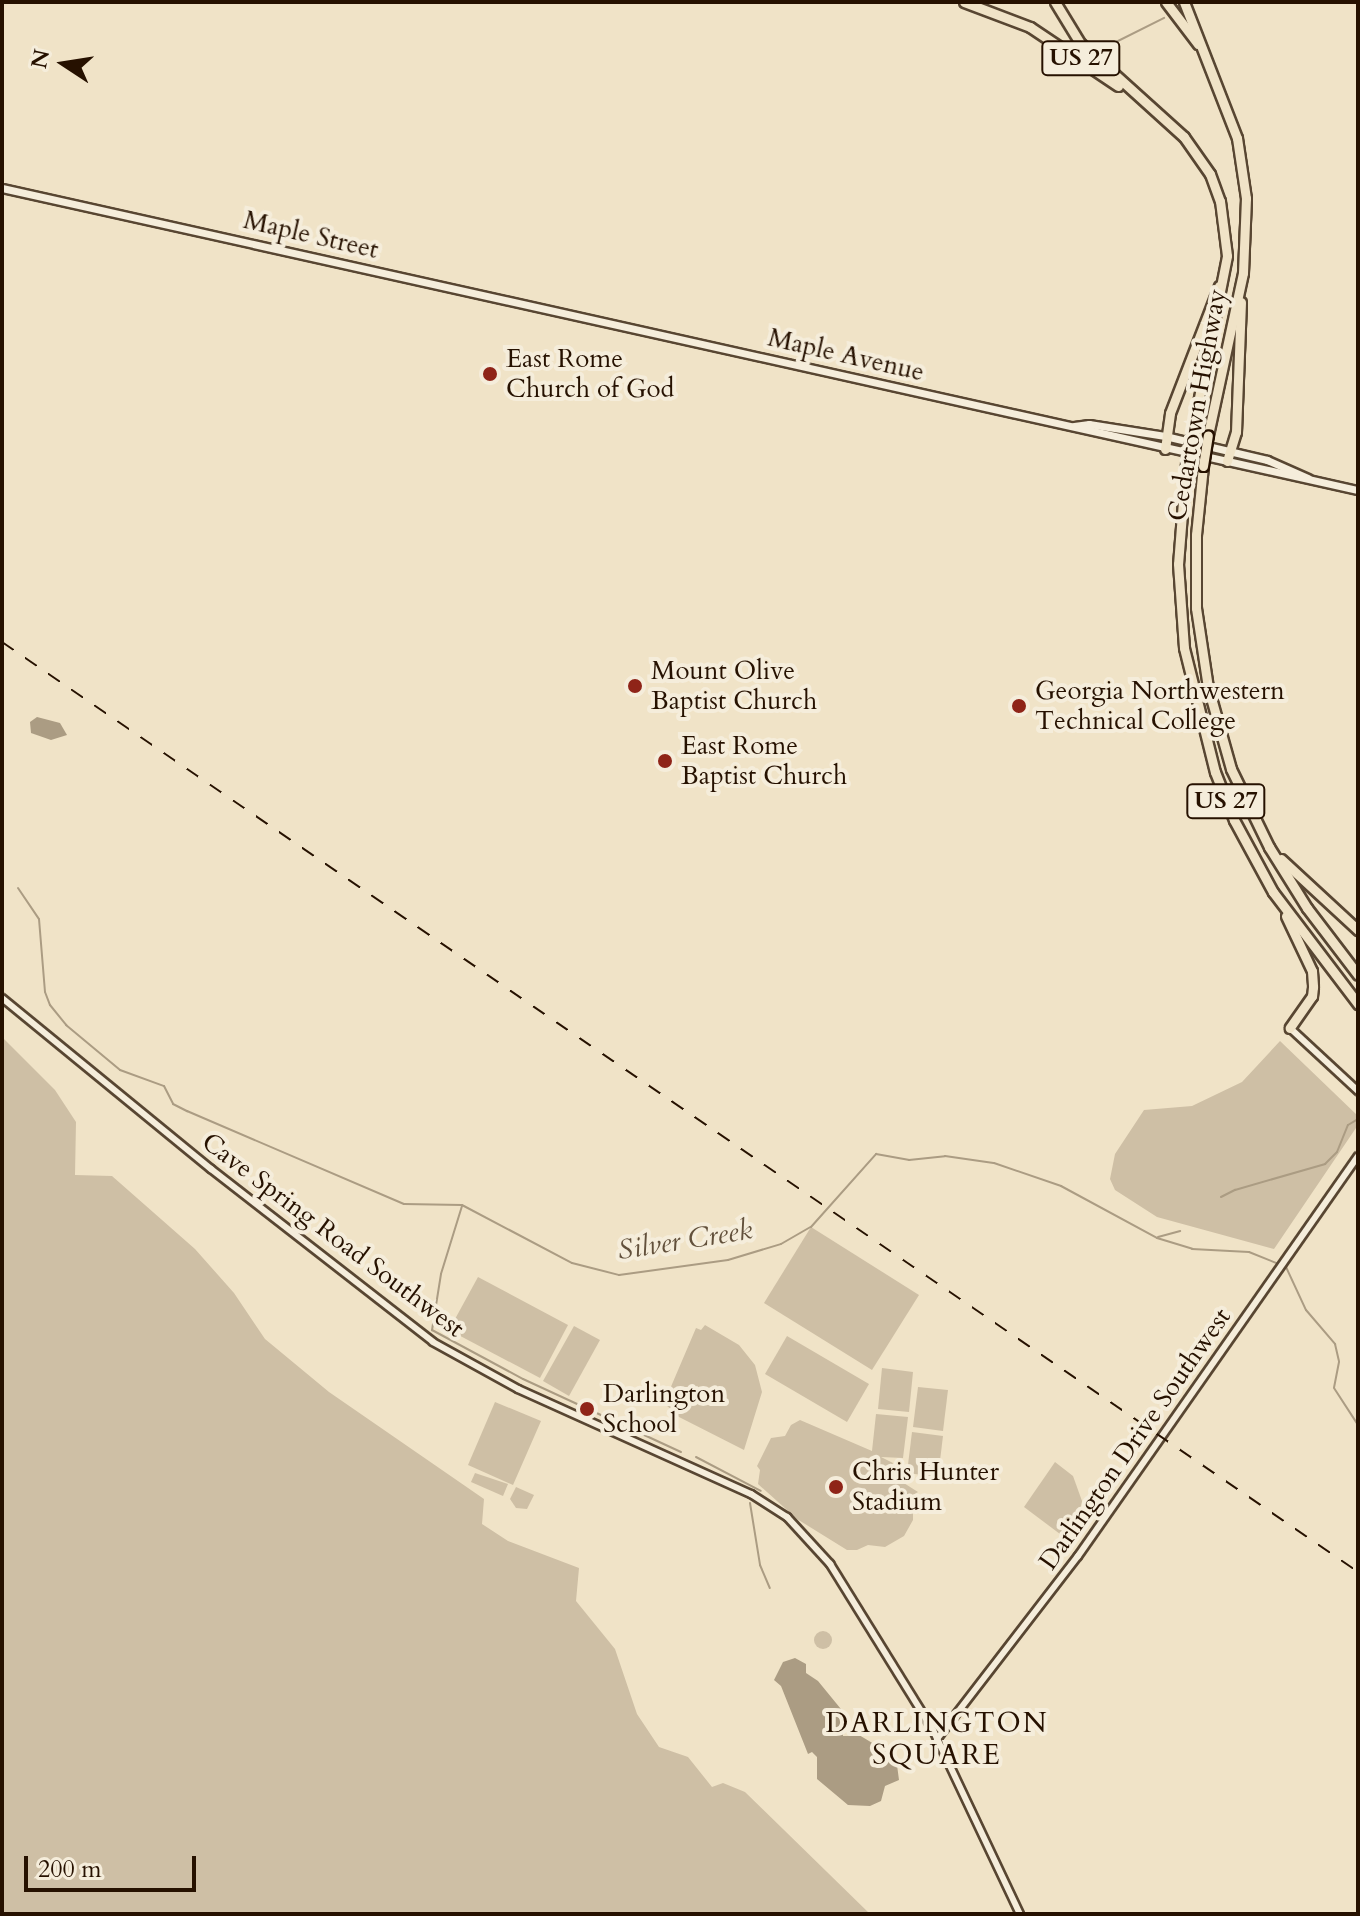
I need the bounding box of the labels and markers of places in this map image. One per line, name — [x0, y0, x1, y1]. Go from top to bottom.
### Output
place label: East Rome Church of God — [506, 343, 674, 404]
marker: East Rome Church of God — [481, 365, 499, 383]
place label: Mount Olive Baptist Church — [651, 655, 817, 716]
place label: Georgia Northwestern Technical College — [1035, 675, 1285, 736]
marker: Mount Olive Baptist Church — [626, 677, 644, 695]
marker: Georgia Northwestern Technical College — [1010, 697, 1028, 715]
place label: East Rome Baptist Church — [681, 730, 847, 792]
marker: East Rome Baptist Church — [656, 752, 674, 770]
place label: Darlington School — [603, 1378, 725, 1440]
marker: Darlington School — [578, 1400, 596, 1418]
place label: Chris Hunter Stadium — [852, 1456, 999, 1518]
marker: Chris Hunter Stadium — [827, 1478, 845, 1496]

